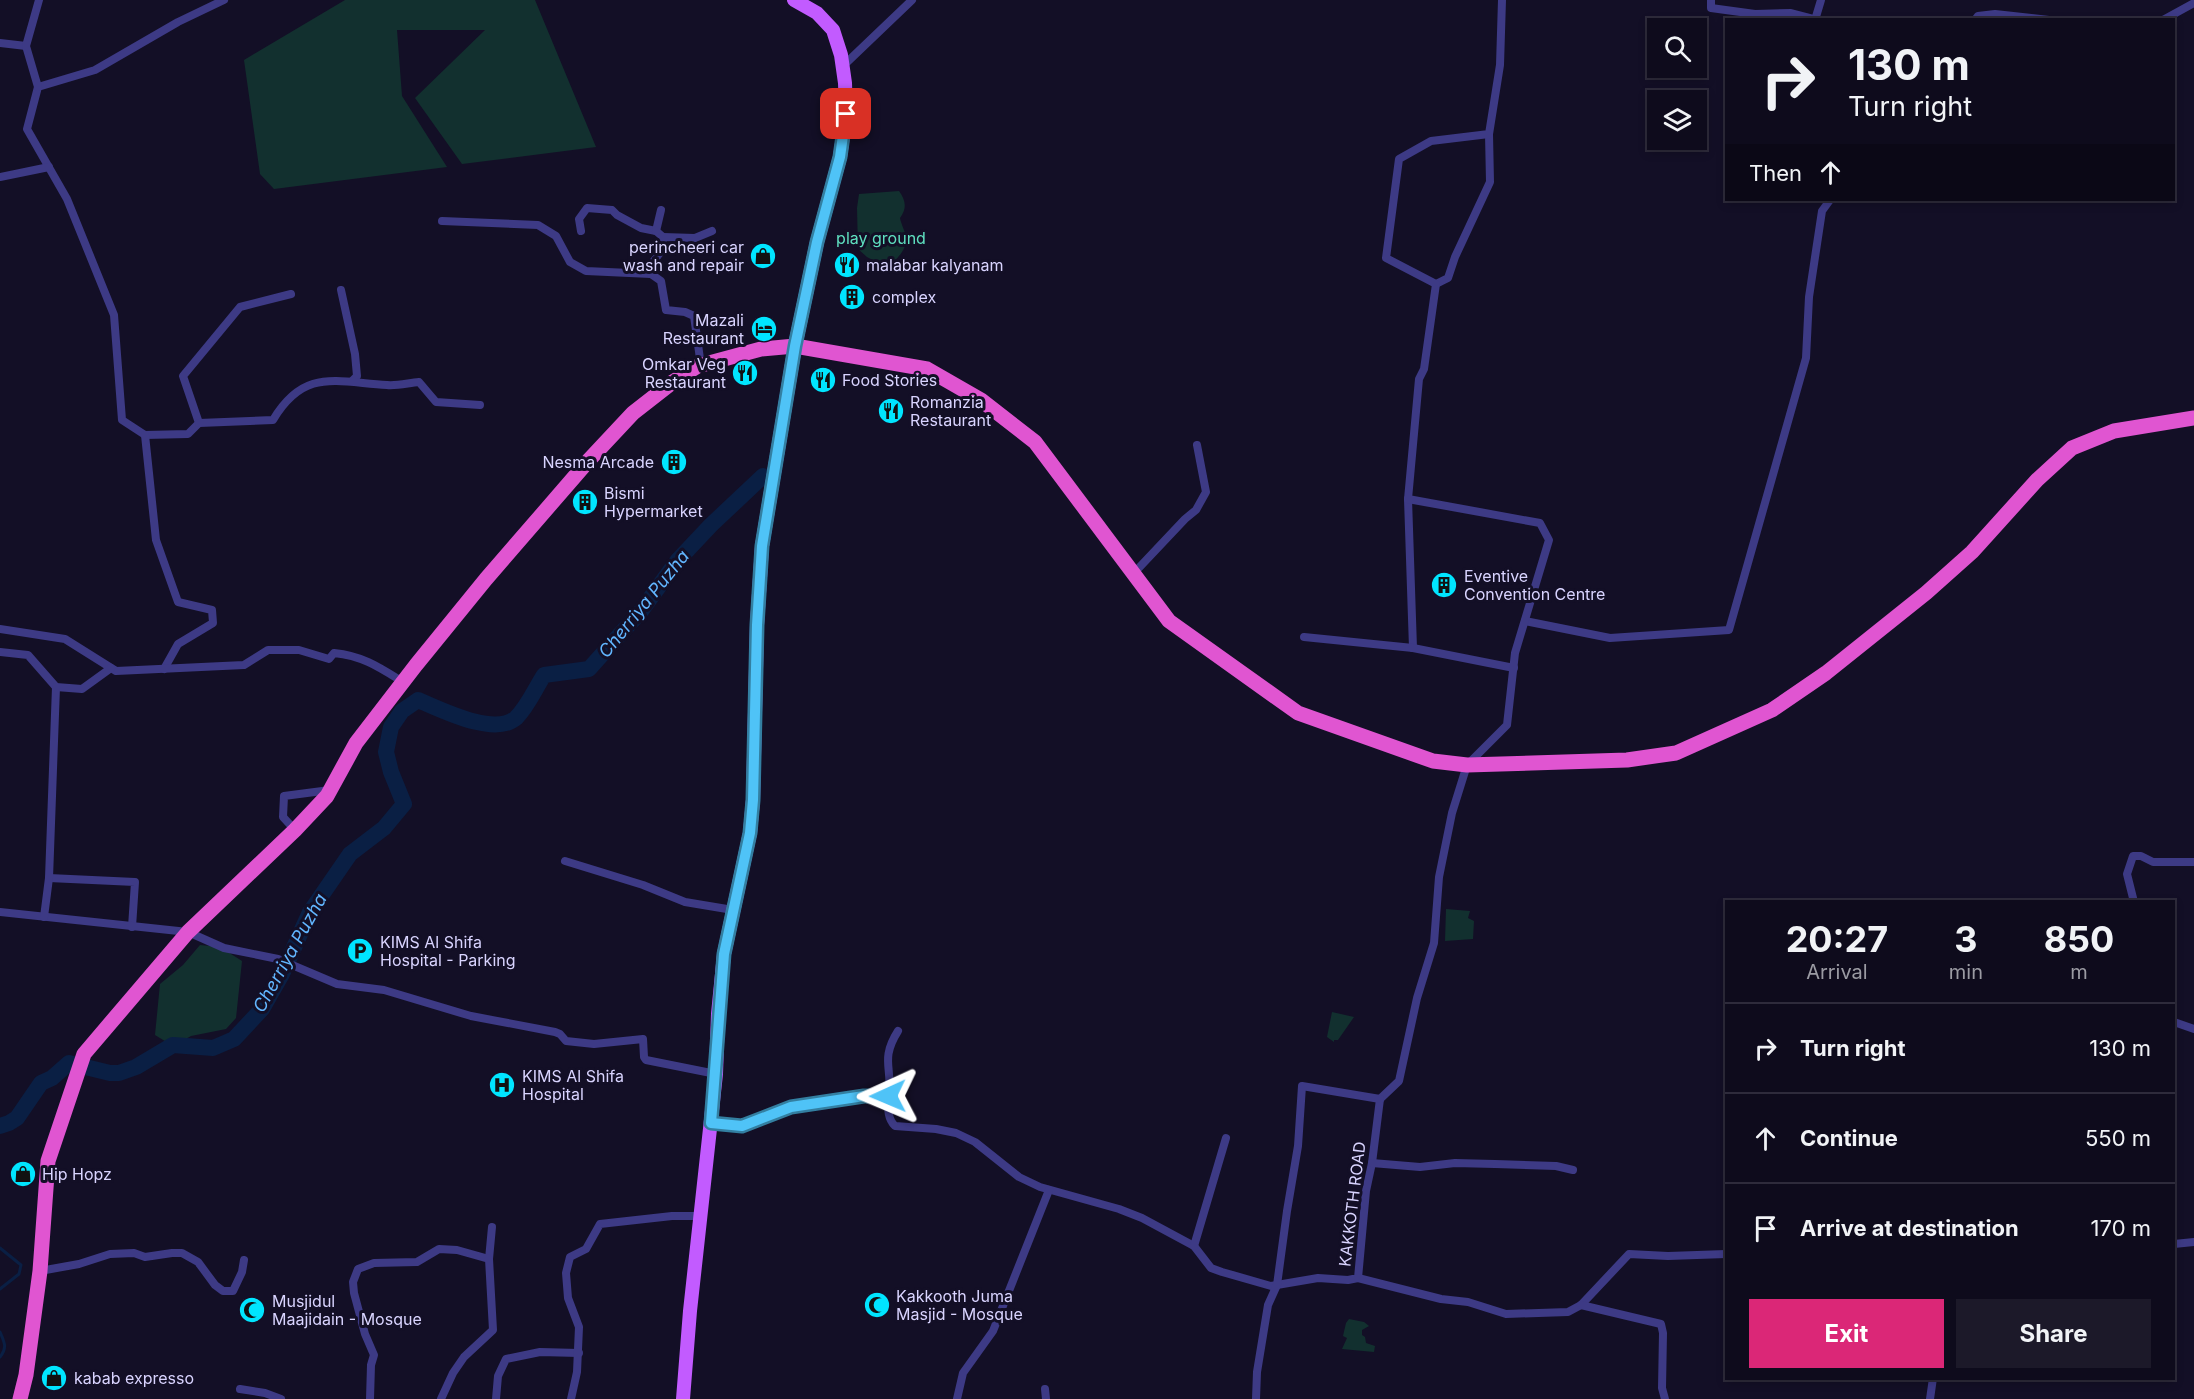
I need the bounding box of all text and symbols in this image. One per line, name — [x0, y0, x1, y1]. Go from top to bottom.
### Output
map controls — [1647, 18, 1707, 150]
button: search — [1647, 18, 1707, 78]
text: 130 m — [1848, 39, 1970, 90]
icon: right — [1749, 42, 1827, 120]
pin — [820, 88, 871, 139]
button: layers — [1647, 90, 1707, 150]
text: Turn right — [1848, 90, 1972, 123]
icon: arrive — [829, 97, 862, 130]
icon: ahead — [1814, 156, 1847, 189]
text: Then — [1749, 160, 1802, 186]
park label: play ground — [836, 228, 926, 248]
place label: perincheeri car wash and repair — [623, 237, 744, 275]
shop icon: perincheeri car wash and repair — [748, 241, 778, 271]
restaurant icon: malabar kalyanam — [832, 250, 862, 280]
place label: malabar kalyanam — [866, 255, 1003, 275]
building icon: complex — [837, 282, 867, 312]
place label: complex — [872, 287, 936, 307]
place label: Mazali Restaurant — [663, 310, 744, 348]
hotel icon: Mazali Restaurant — [749, 314, 779, 344]
place label: Omkar Veg Restaurant — [642, 354, 726, 392]
restaurant icon: Omkar Veg Restaurant — [730, 358, 760, 388]
restaurant icon: Food Stories — [808, 365, 838, 395]
place label: Food Stories — [842, 370, 937, 390]
place label: Romanzia Restaurant — [910, 392, 991, 430]
restaurant icon: Romanzia Restaurant — [876, 396, 906, 426]
building icon: Nesma Arcade — [659, 447, 689, 477]
place label: Nesma Arcade — [542, 452, 654, 472]
place label: Bismi Hypermarket — [604, 483, 703, 521]
building icon: Bismi Hypermarket — [570, 487, 600, 517]
water label: Cherriya Puzha — [594, 546, 693, 662]
place label: Eventive Convention Centre — [1464, 566, 1605, 604]
building icon: Eventive Convention Centre — [1429, 570, 1459, 600]
water label: Cherriya Puzha — [248, 890, 331, 1016]
text: 20:27 — [1786, 917, 1888, 961]
text: 3 — [1954, 917, 1978, 961]
text: 850 — [2044, 917, 2114, 961]
place label: KIMS Al Shifa Hospital - Parking — [380, 932, 516, 970]
parking icon: KIMS Al Shifa Hospital - Parking — [345, 936, 375, 966]
text: Arrival — [1806, 960, 1868, 984]
text: min — [1949, 960, 1983, 984]
text: m — [2070, 960, 2088, 984]
icon: right — [1749, 1032, 1782, 1065]
text: Turn right — [1800, 1035, 1906, 1061]
text: 130 m — [2089, 1035, 2151, 1061]
position arrow — [856, 1064, 920, 1128]
place label: KIMS Al Shifa Hospital — [522, 1066, 624, 1104]
hospital icon: KIMS Al Shifa Hospital — [487, 1070, 517, 1100]
icon: ahead — [1749, 1122, 1782, 1155]
text: Continue — [1800, 1125, 1898, 1151]
text: 550 m — [2085, 1125, 2151, 1151]
street label: KAKKOTH ROAD — [1334, 1140, 1370, 1268]
shop icon: Hip Hopz — [8, 1159, 38, 1189]
place label: Hip Hopz — [42, 1164, 112, 1184]
icon: arrive — [1749, 1212, 1782, 1245]
text: Arrive at destination — [1800, 1215, 2019, 1241]
text: 170 m — [2091, 1215, 2151, 1241]
place label: Kakkooth Juma Masjid - Mosque — [896, 1286, 1023, 1324]
mosque icon: Kakkooth Juma Masjid - Mosque — [862, 1290, 892, 1320]
place label: Musjidul Maajidain - Mosque — [272, 1291, 422, 1329]
mosque icon: Musjidul Maajidain - Mosque — [237, 1295, 267, 1325]
button: Exit — [1749, 1299, 1944, 1368]
button: Share — [1956, 1299, 2151, 1368]
shop icon: kabab expresso — [39, 1363, 69, 1393]
place label: kabab expresso — [74, 1368, 194, 1388]

